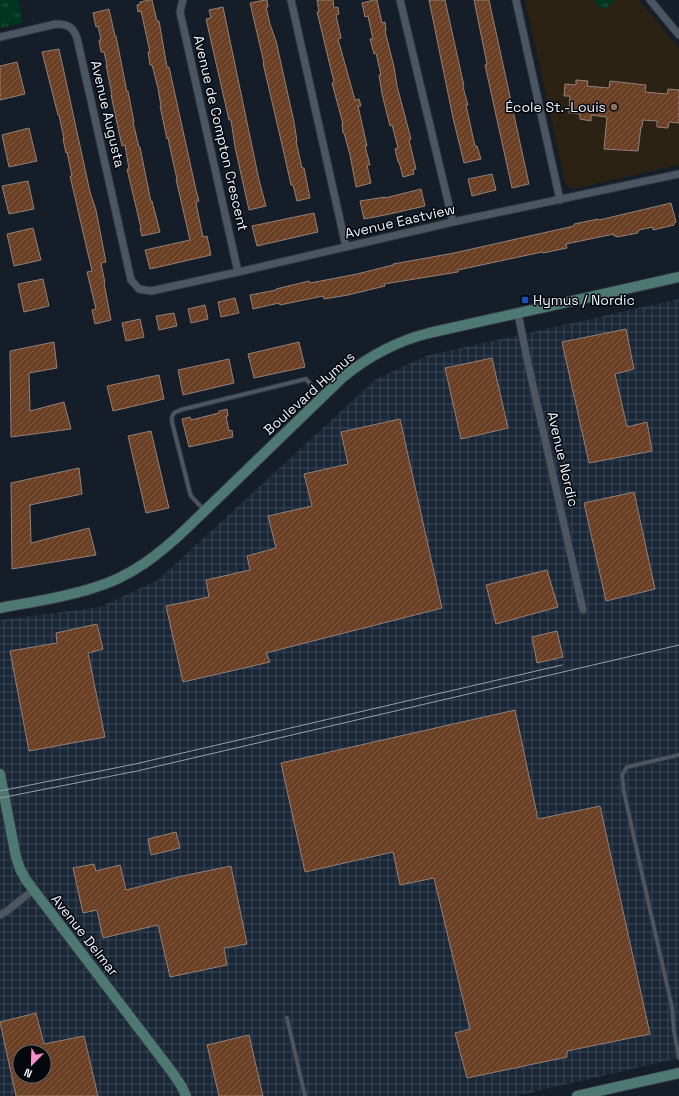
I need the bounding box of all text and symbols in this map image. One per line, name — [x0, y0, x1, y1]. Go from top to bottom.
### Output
street label: Avenue de Compton Crescent — [190, 33, 252, 233]
street label: Avenue Augusta — [87, 59, 129, 169]
place label: École St.-Louis — [505, 98, 606, 116]
marker: École St.-Louis — [609, 102, 619, 112]
street label: Avenue Eastview — [343, 200, 457, 242]
place label: Hymus / Nordic — [533, 291, 635, 309]
marker: Hymus / Nordic — [520, 295, 530, 305]
street label: Boulevard Hymus — [260, 347, 358, 439]
street label: Avenue Nordic — [543, 410, 583, 508]
street label: Avenue Delmar — [47, 890, 123, 980]
north arrow — [12, 1044, 52, 1084]
text: N — [22, 1065, 34, 1081]

